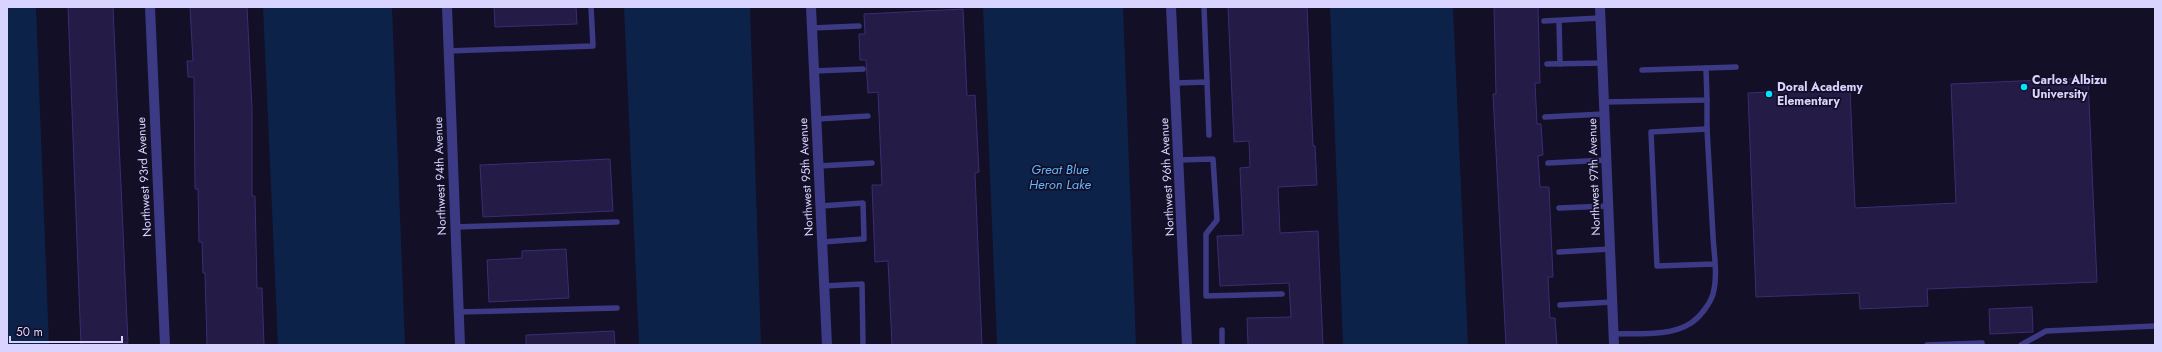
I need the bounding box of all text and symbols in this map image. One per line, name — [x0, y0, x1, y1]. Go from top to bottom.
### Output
place label: Carlos Albizu University — [2032, 71, 2107, 103]
place label: Doral Academy Elementary — [1777, 78, 1863, 110]
marker: Carlos Albizu University — [2019, 82, 2029, 92]
marker: Doral Academy Elementary — [1764, 89, 1774, 99]
street label: Northwest 94th Avenue — [429, 116, 451, 236]
street label: Northwest 93rd Avenue — [132, 117, 156, 237]
street label: Northwest 95th Avenue — [794, 117, 818, 237]
street label: Northwest 96th Avenue — [1155, 117, 1179, 237]
street label: Northwest 97th Avenue — [1583, 118, 1605, 236]
water label: Great Blue Heron Lake — [1029, 160, 1091, 194]
scale bar — [10, 318, 122, 344]
text: 50 m — [16, 323, 43, 341]

